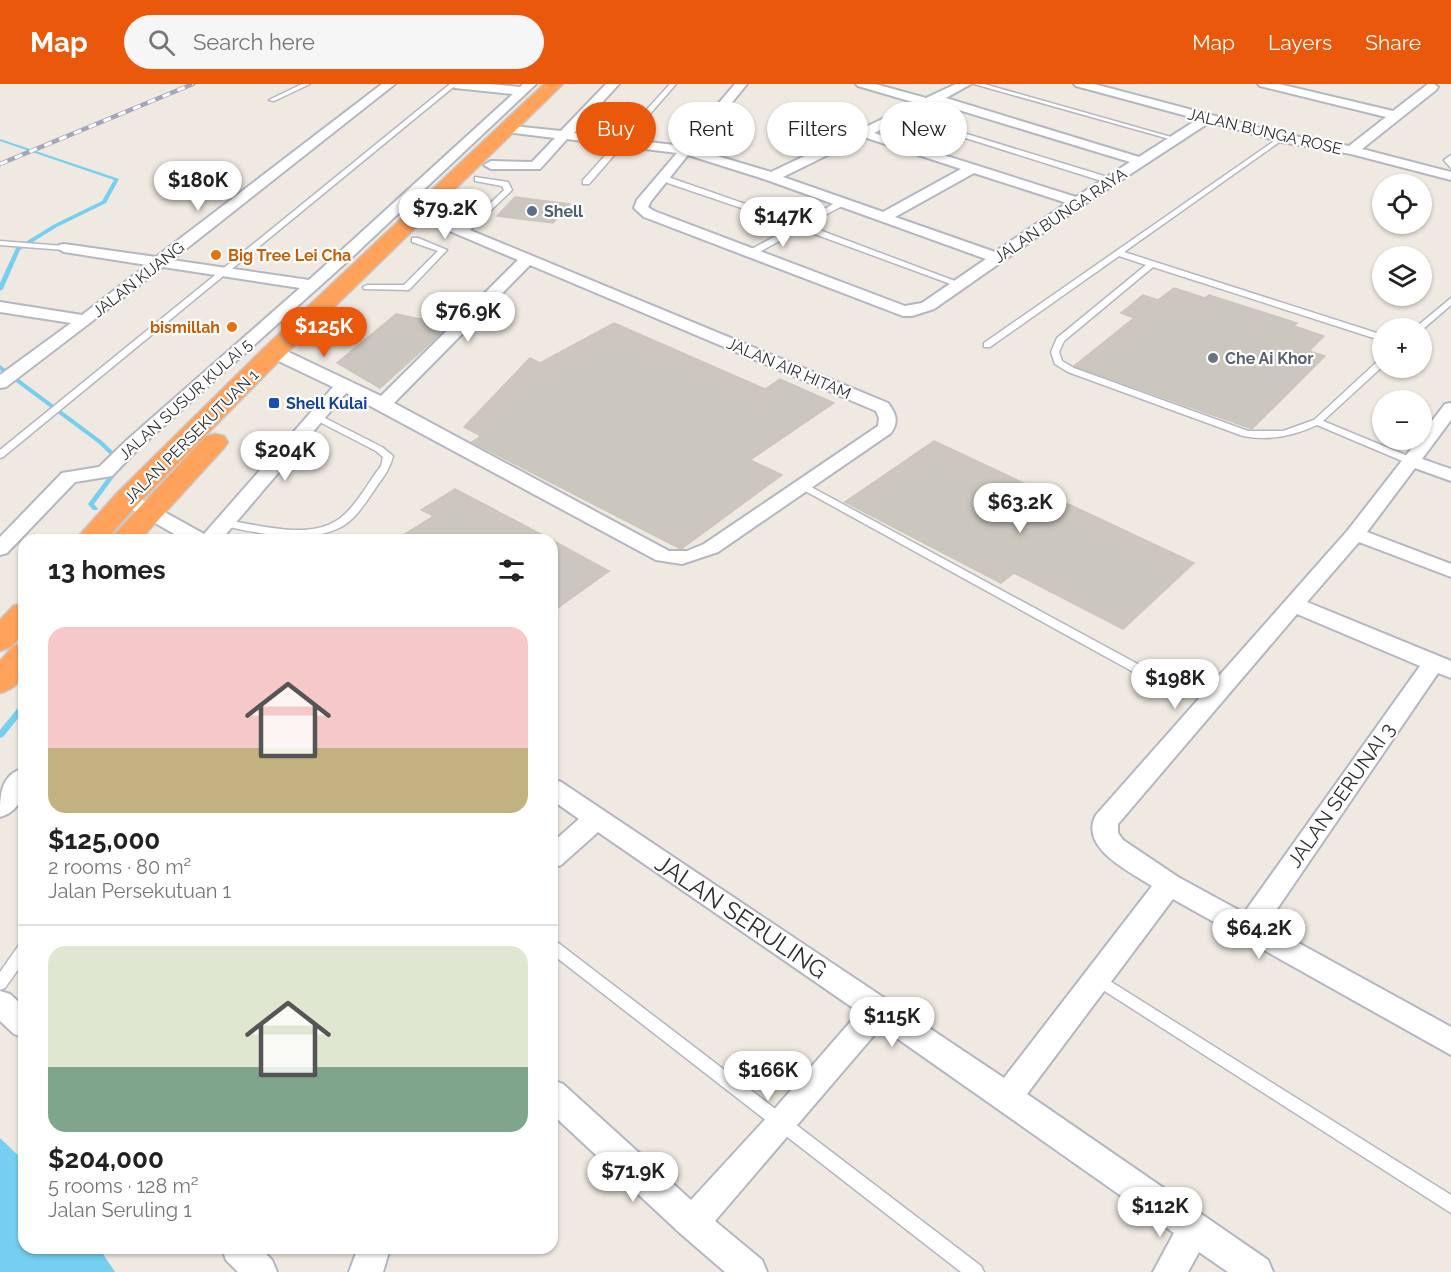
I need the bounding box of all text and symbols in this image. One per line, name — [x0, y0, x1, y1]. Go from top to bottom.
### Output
search box — [124, 15, 544, 69]
text: Map — [30, 26, 88, 59]
icon: search — [145, 26, 178, 59]
text: Search here — [193, 29, 315, 55]
text: Map — [1192, 30, 1235, 55]
text: Layers — [1268, 30, 1332, 55]
text: Share — [1365, 30, 1421, 55]
chip: Buy — [576, 102, 656, 156]
chip: Rent — [668, 102, 755, 156]
chip: Filters — [767, 102, 868, 156]
chip: New — [880, 102, 967, 156]
street label: JALAN BUNGA ROSE — [1186, 104, 1344, 159]
pin: $180K — [156, 161, 240, 212]
street label: JALAN BUNGA RAYA — [990, 164, 1130, 267]
text: $180K — [168, 168, 228, 192]
map controls — [1372, 174, 1432, 450]
button: locate — [1372, 174, 1432, 234]
pin: $79.2K — [396, 189, 494, 240]
text: $79.2K — [413, 196, 477, 220]
pin: $147K — [741, 197, 825, 248]
place label: Shell — [544, 202, 584, 221]
marker: Shell — [525, 204, 539, 218]
text: $147K — [754, 204, 812, 228]
street label: JALAN KIJANG — [89, 238, 188, 321]
place label: Big Tree Lei Cha — [228, 246, 351, 265]
button: layers — [1372, 246, 1432, 306]
marker: Big Tree Lei Cha — [209, 248, 223, 262]
pin: $76.9K — [419, 292, 517, 343]
text: $76.9K — [435, 299, 501, 323]
pin: $125K — [282, 307, 366, 358]
text: $125K — [295, 314, 353, 338]
place label: bismillah — [150, 318, 220, 337]
button: + — [1372, 318, 1432, 378]
marker: bismillah — [225, 320, 239, 334]
street label: JALAN AIR HITAM — [724, 334, 854, 403]
street label: JALAN SUSUR KULAI 5 — [115, 335, 256, 464]
place label: Che Ai Khor — [1225, 349, 1314, 368]
marker: Che Ai Khor — [1206, 351, 1220, 365]
street label: JALAN PERSEKUTUAN 1 — [120, 365, 263, 508]
button: − — [1372, 390, 1432, 450]
place label: Shell Kulai — [286, 394, 367, 413]
marker: Shell Kulai — [267, 396, 281, 410]
pin: $204K — [243, 431, 327, 482]
text: $204K — [254, 438, 316, 462]
pin: $63.2K — [971, 483, 1069, 534]
text: $63.2K — [987, 490, 1053, 514]
icon: filters — [495, 554, 528, 587]
text: 13 homes — [48, 555, 166, 585]
pin: $198K — [1133, 659, 1217, 710]
icon: home — [234, 666, 342, 774]
text: $198K — [1145, 666, 1205, 690]
street label: JALAN SERUNAI 3 — [1282, 718, 1400, 872]
text: $125,000 — [48, 825, 160, 855]
street label: JALAN SERULING — [650, 848, 833, 985]
text: 2 rooms · 80 m² — [48, 855, 191, 879]
text: Jalan Persekutuan 1 — [48, 879, 231, 903]
pin: $64.2K — [1210, 909, 1308, 960]
text: $64.2K — [1226, 916, 1292, 940]
icon: home — [234, 985, 342, 1093]
pin: $115K — [850, 997, 934, 1048]
text: $115K — [864, 1004, 920, 1028]
pin: $166K — [726, 1051, 810, 1102]
text: $166K — [738, 1058, 798, 1082]
text: $204,000 — [48, 1144, 164, 1174]
pin: $71.9K — [584, 1152, 682, 1203]
text: $71.9K — [601, 1159, 665, 1183]
text: 5 rooms · 128 m² — [48, 1174, 199, 1198]
pin: $112K — [1118, 1187, 1202, 1238]
text: $112K — [1131, 1194, 1189, 1218]
text: Jalan Seruling 1 — [48, 1198, 192, 1222]

